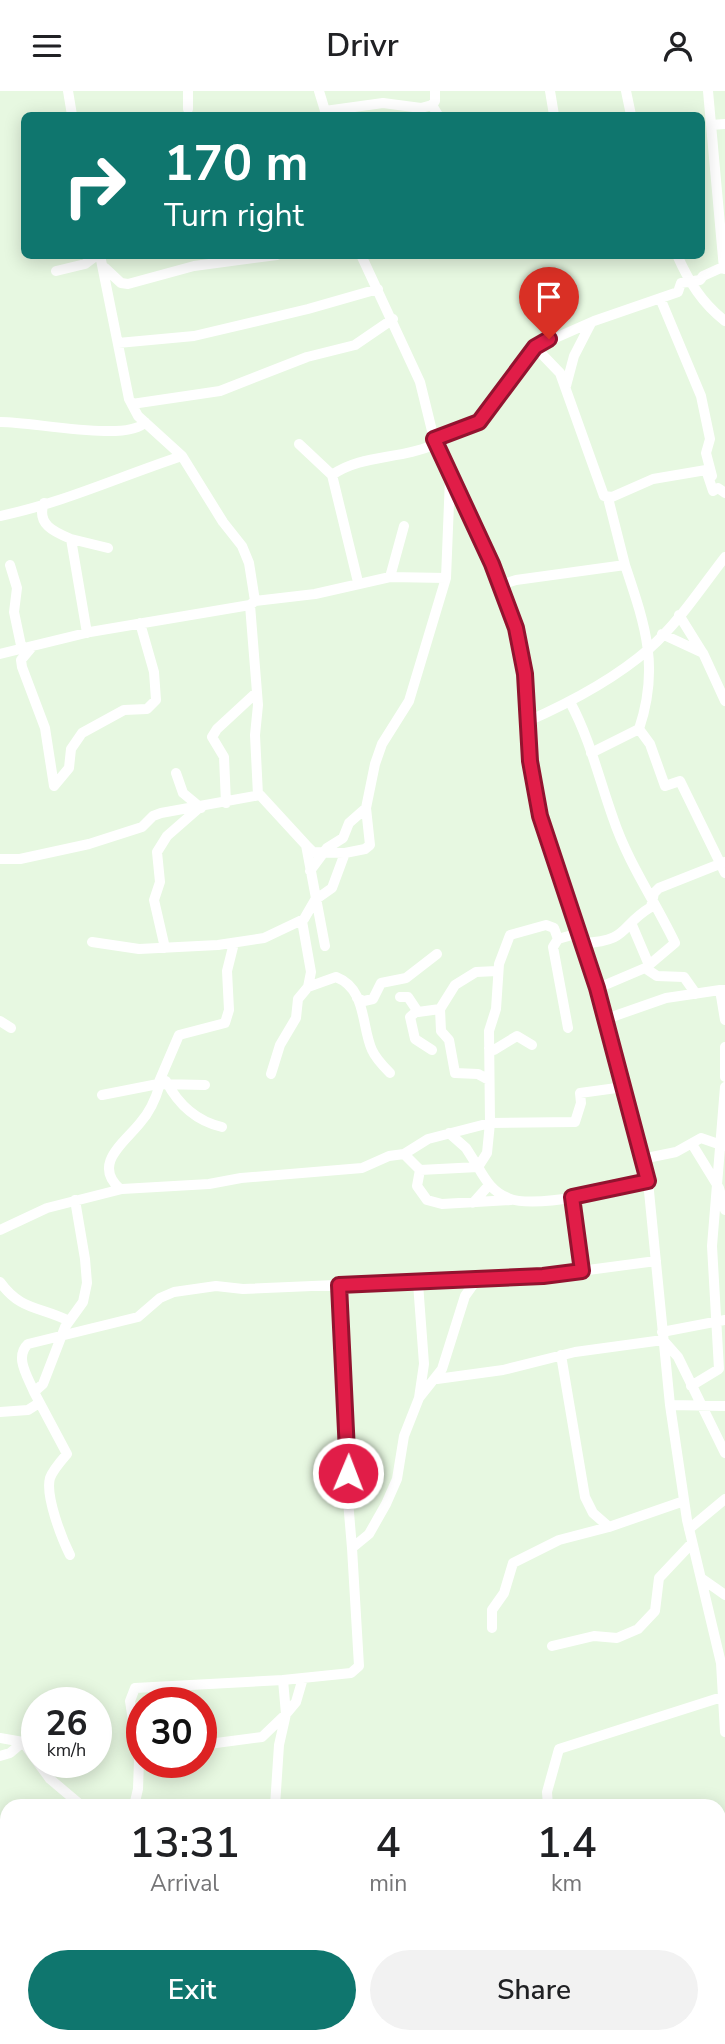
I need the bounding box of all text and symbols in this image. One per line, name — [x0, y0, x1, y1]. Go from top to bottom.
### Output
text: Drivr — [326, 24, 399, 67]
icon: menu — [28, 27, 66, 65]
icon: person — [659, 27, 697, 65]
text: 170 m — [164, 130, 308, 197]
icon: right — [49, 140, 140, 231]
text: Turn right — [164, 194, 304, 237]
pin — [519, 267, 579, 339]
icon: arrive — [530, 278, 568, 316]
position arrow — [311, 1436, 385, 1510]
speed limit sign: 30 — [126, 1687, 217, 1778]
text: 26 — [45, 1700, 88, 1747]
text: km/h — [47, 1738, 86, 1762]
text: 13:31 — [129, 1815, 240, 1872]
text: 4 — [376, 1815, 401, 1872]
text: 1.4 — [536, 1815, 597, 1872]
text: Arrival — [150, 1868, 219, 1899]
text: min — [369, 1868, 407, 1899]
text: km — [551, 1868, 582, 1899]
button: Exit — [28, 1950, 356, 2030]
button: Share — [370, 1950, 698, 2030]

